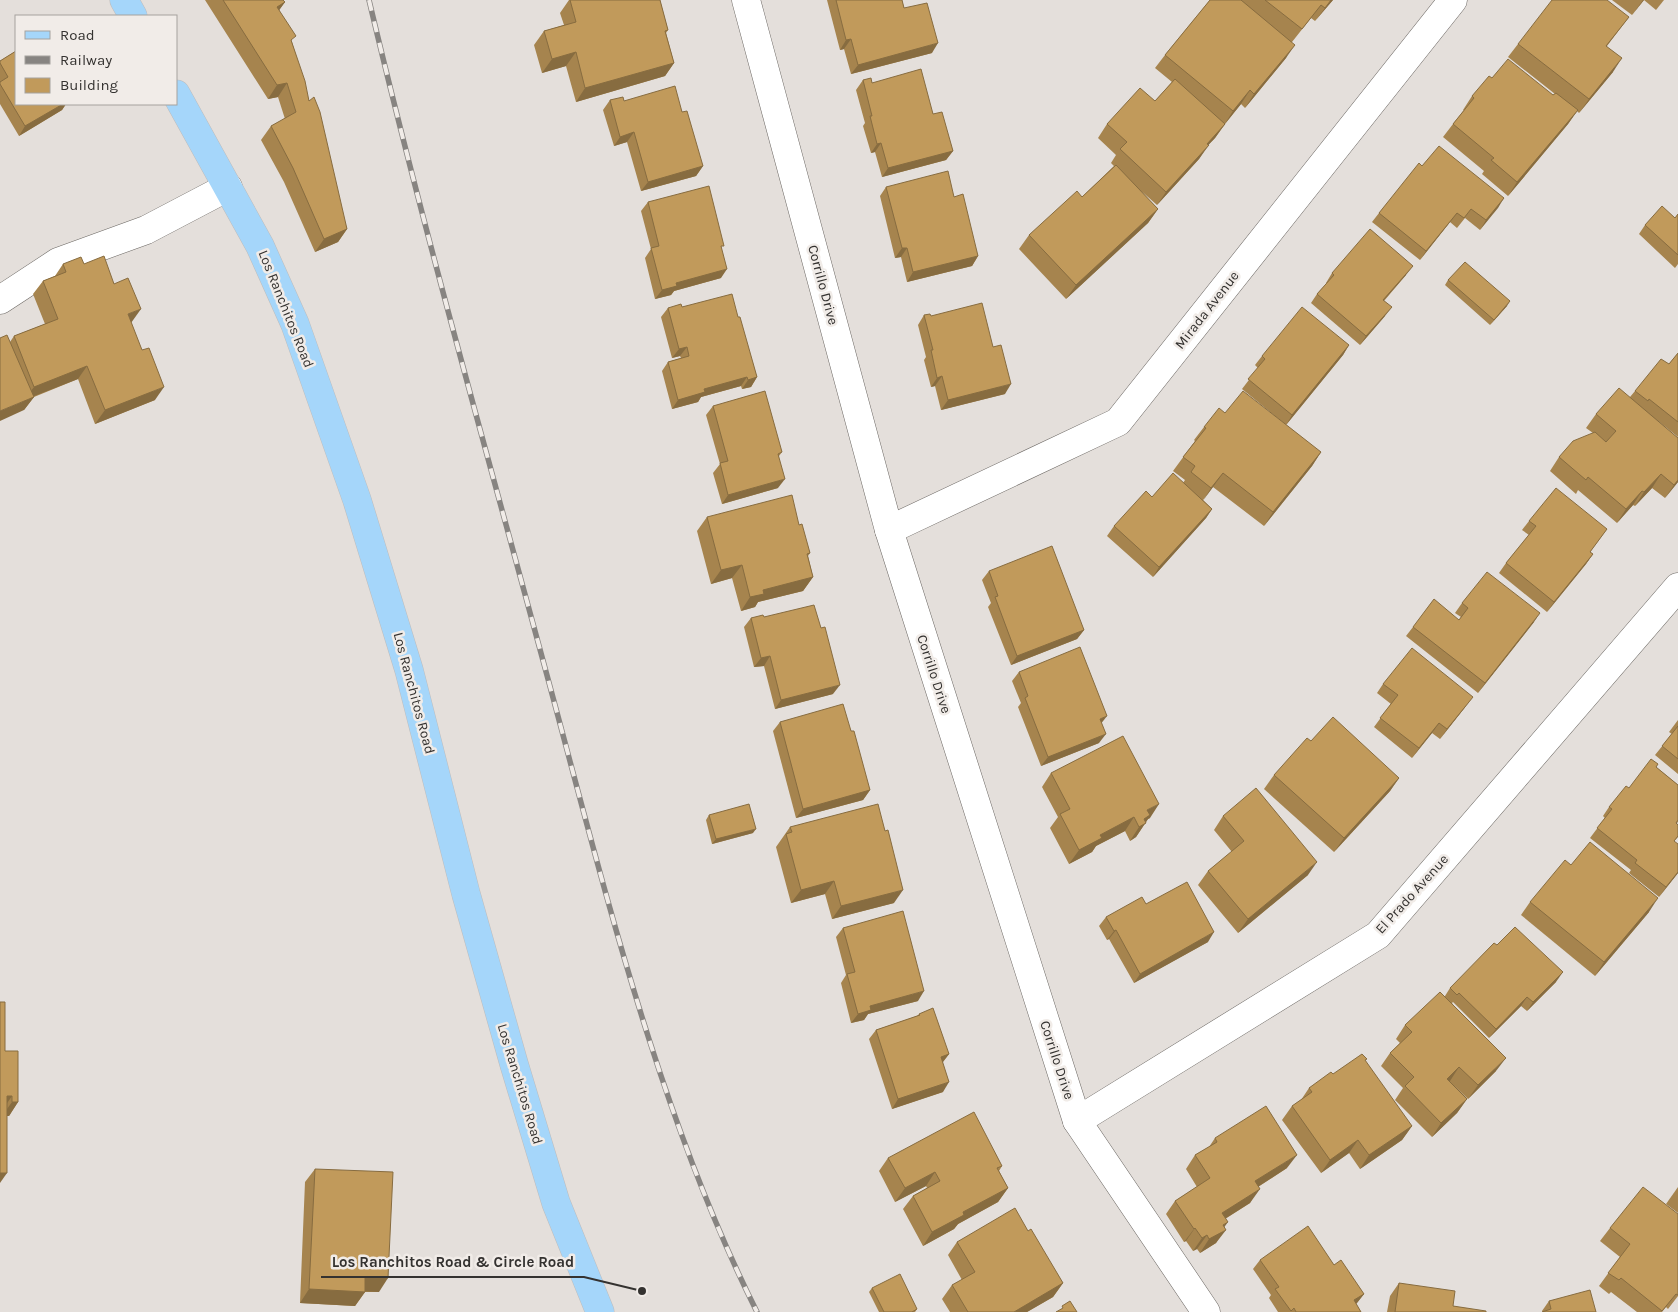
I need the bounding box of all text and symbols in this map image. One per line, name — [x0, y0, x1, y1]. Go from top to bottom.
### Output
legend — [15, 15, 178, 105]
text: Road — [60, 26, 95, 44]
text: Railway — [60, 51, 112, 69]
text: Building — [60, 76, 118, 94]
street label: Corrillo Drive — [804, 243, 842, 327]
street label: Los Ranchitos Road — [255, 248, 317, 370]
street label: Mirada Avenue — [1171, 268, 1243, 352]
street label: Los Ranchitos Road — [390, 630, 438, 756]
street label: Corrillo Drive — [913, 632, 955, 716]
street label: El Prado Avenue — [1372, 851, 1452, 937]
street label: Corrillo Drive — [1036, 1018, 1078, 1102]
street label: Los Ranchitos Road — [494, 1022, 546, 1146]
callout: Los Ranchitos Road & Circle Road — [321, 1247, 584, 1277]
text: Los Ranchitos Road & Circle Road — [332, 1253, 574, 1271]

